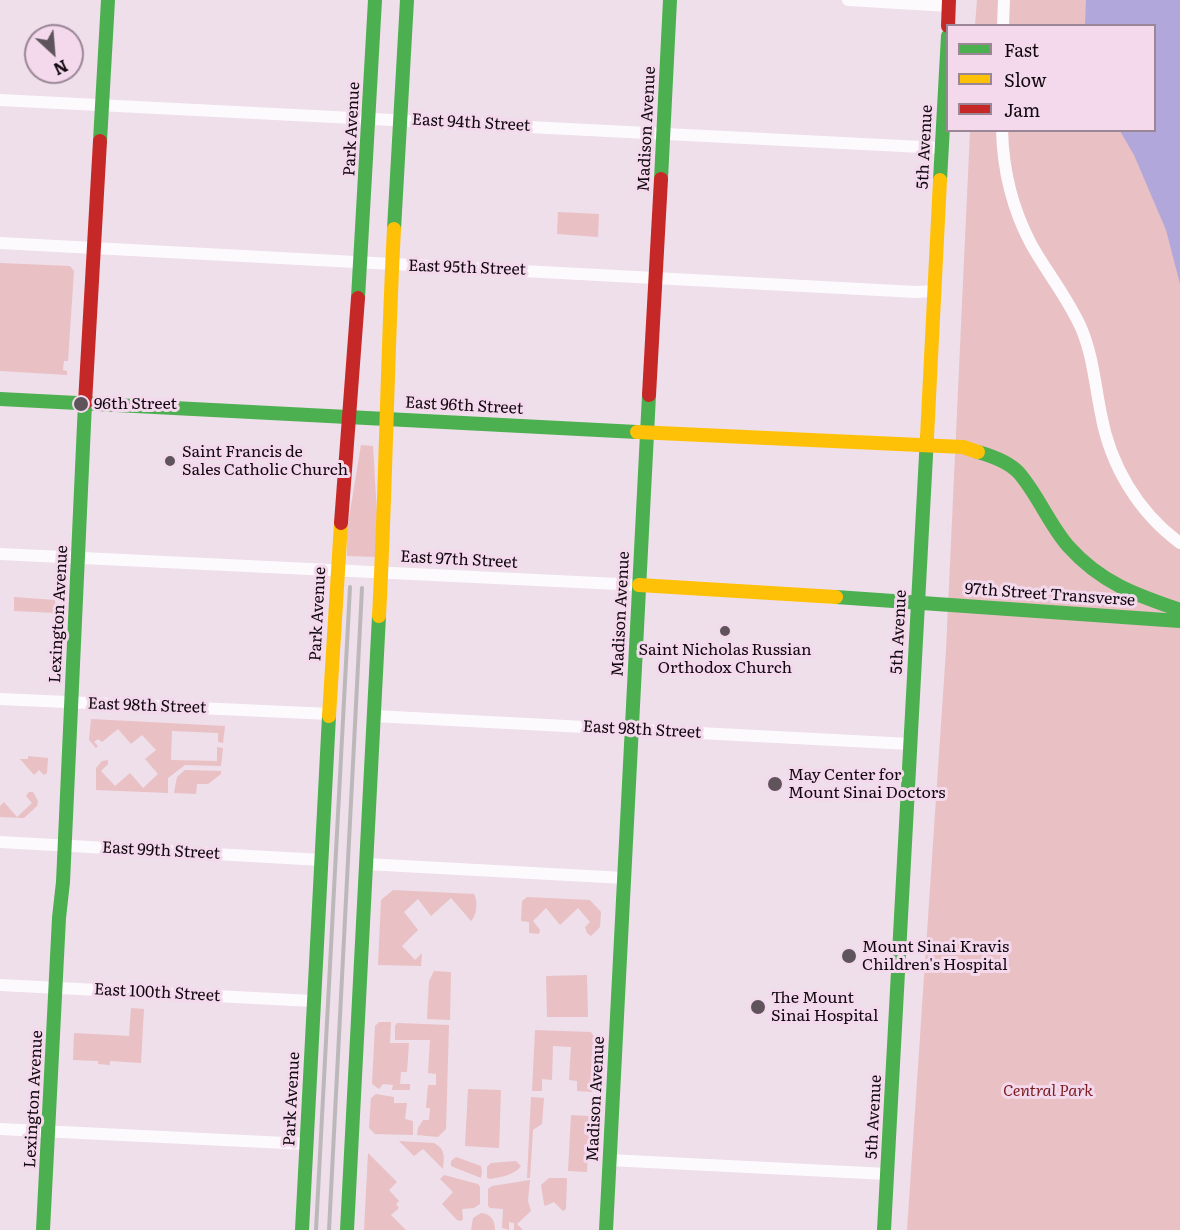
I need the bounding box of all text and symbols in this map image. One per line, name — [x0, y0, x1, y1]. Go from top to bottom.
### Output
north arrow — [24, 24, 84, 84]
legend — [946, 24, 1156, 132]
text: Fast — [1004, 36, 1039, 63]
text: N — [50, 55, 72, 82]
street label: Madison Avenue — [634, 66, 660, 192]
text: Slow — [1004, 66, 1046, 93]
street label: Park Avenue — [340, 81, 364, 177]
text: Jam — [1004, 96, 1040, 123]
street label: 5th Avenue — [913, 104, 937, 190]
street label: East 94th Street — [411, 110, 531, 136]
street label: East 95th Street — [408, 256, 526, 280]
street label: East 96th Street — [404, 393, 524, 419]
place label: 96th Street — [94, 394, 177, 414]
marker: 96th Street — [72, 395, 90, 413]
place label: Saint Francis de Sales Catholic Church — [182, 442, 348, 480]
marker: Saint Francis de Sales Catholic Church — [163, 454, 177, 468]
street label: Lexington Avenue — [46, 545, 72, 683]
street label: East 97th Street — [400, 547, 518, 573]
street label: Madison Avenue — [608, 551, 634, 677]
street label: Park Avenue — [306, 566, 330, 662]
street label: 97th Street Transverse — [964, 579, 1136, 611]
street label: 5th Avenue — [887, 589, 911, 675]
marker: Saint Nicholas Russian Orthodox Church — [718, 624, 732, 638]
place label: Saint Nicholas Russian Orthodox Church — [639, 640, 811, 678]
street label: East 98th Street — [87, 694, 207, 718]
street label: East 98th Street — [582, 717, 702, 743]
place label: May Center for Mount Sinai Doctors — [788, 765, 946, 803]
marker: May Center for Mount Sinai Doctors — [766, 775, 784, 793]
street label: East 99th Street — [101, 838, 221, 864]
place label: Mount Sinai Kravis Children's Hospital — [862, 937, 1009, 975]
marker: Mount Sinai Kravis Children's Hospital — [840, 947, 858, 965]
street label: East 100th Street — [93, 980, 221, 1006]
place label: The Mount Sinai Hospital — [771, 988, 878, 1026]
marker: The Mount Sinai Hospital — [749, 998, 767, 1016]
street label: Lexington Avenue — [21, 1030, 47, 1168]
street label: Madison Avenue — [583, 1036, 609, 1162]
street label: Park Avenue — [280, 1051, 304, 1147]
street label: 5th Avenue — [862, 1074, 886, 1160]
park label: Central Park — [1003, 1081, 1093, 1101]

